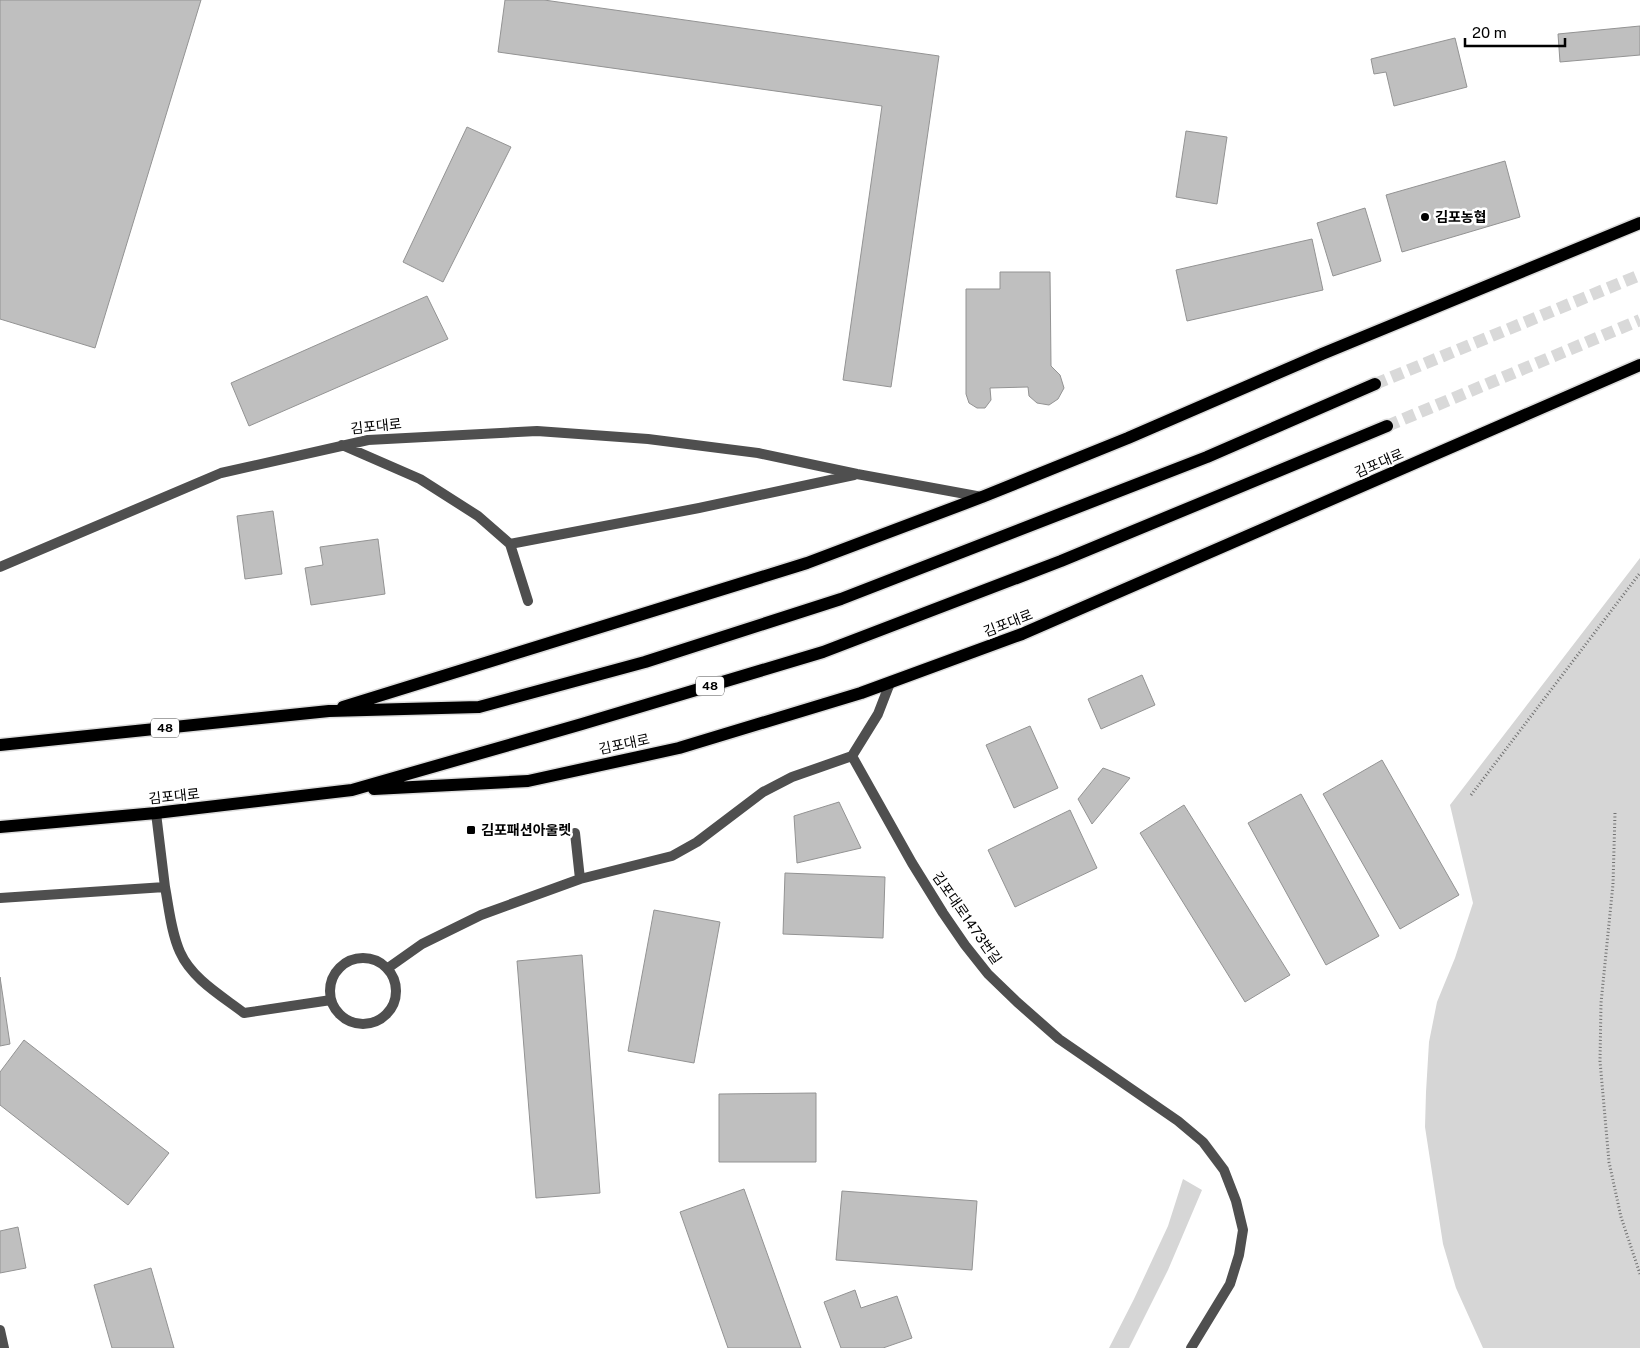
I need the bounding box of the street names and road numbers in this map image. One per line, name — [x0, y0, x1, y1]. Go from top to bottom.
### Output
street label: 김포대로 — [350, 415, 403, 437]
street label: 김포대로 — [1352, 446, 1406, 480]
street label: 김포대로 — [981, 606, 1035, 640]
road number: 48 — [696, 676, 724, 696]
road number: 48 — [151, 718, 179, 738]
street label: 김포대로 — [597, 731, 651, 757]
street label: 김포대로 — [148, 785, 201, 807]
street label: 김포대로1473번길 — [929, 869, 1005, 967]

